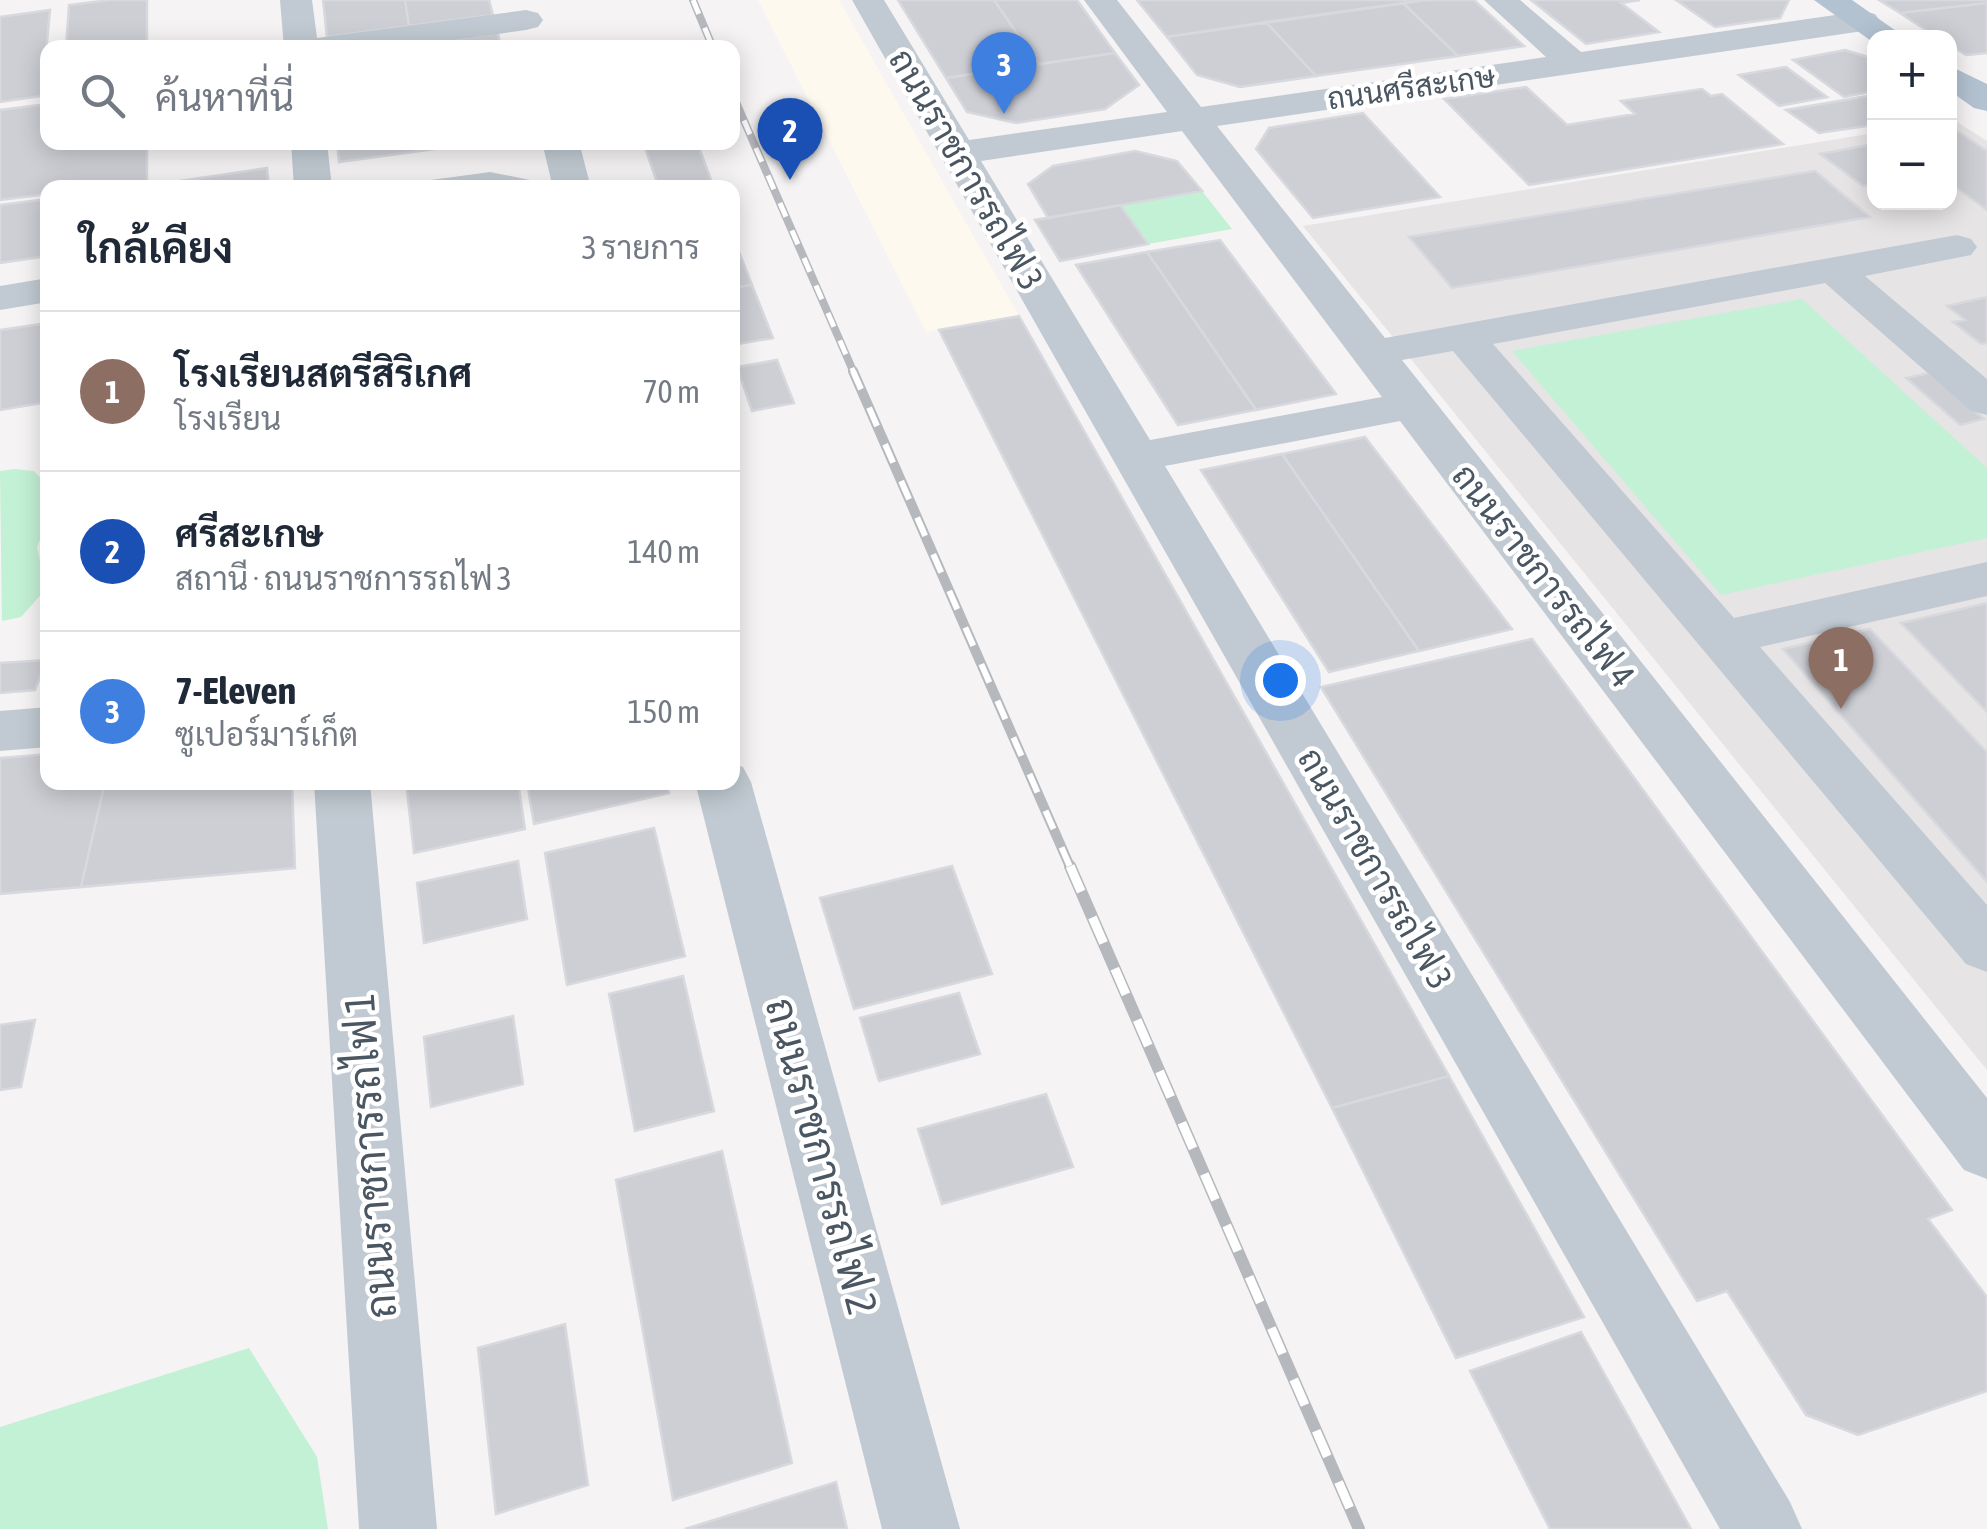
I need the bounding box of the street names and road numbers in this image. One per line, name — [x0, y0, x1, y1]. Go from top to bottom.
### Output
street label: ถนนราชการรถไฟ 3 — [881, 41, 1053, 297]
street label: ถนนศรีสะเกษ — [1325, 57, 1497, 116]
street label: ถนนราชการรถไฟ 4 — [1445, 454, 1645, 694]
street label: ถนนราชการรถไฟ 3 — [1291, 739, 1463, 996]
street label: ถนนราชการรถไฟ 1 — [332, 992, 405, 1320]
street label: ถนนราชการรถไฟ 2 — [757, 992, 890, 1320]

